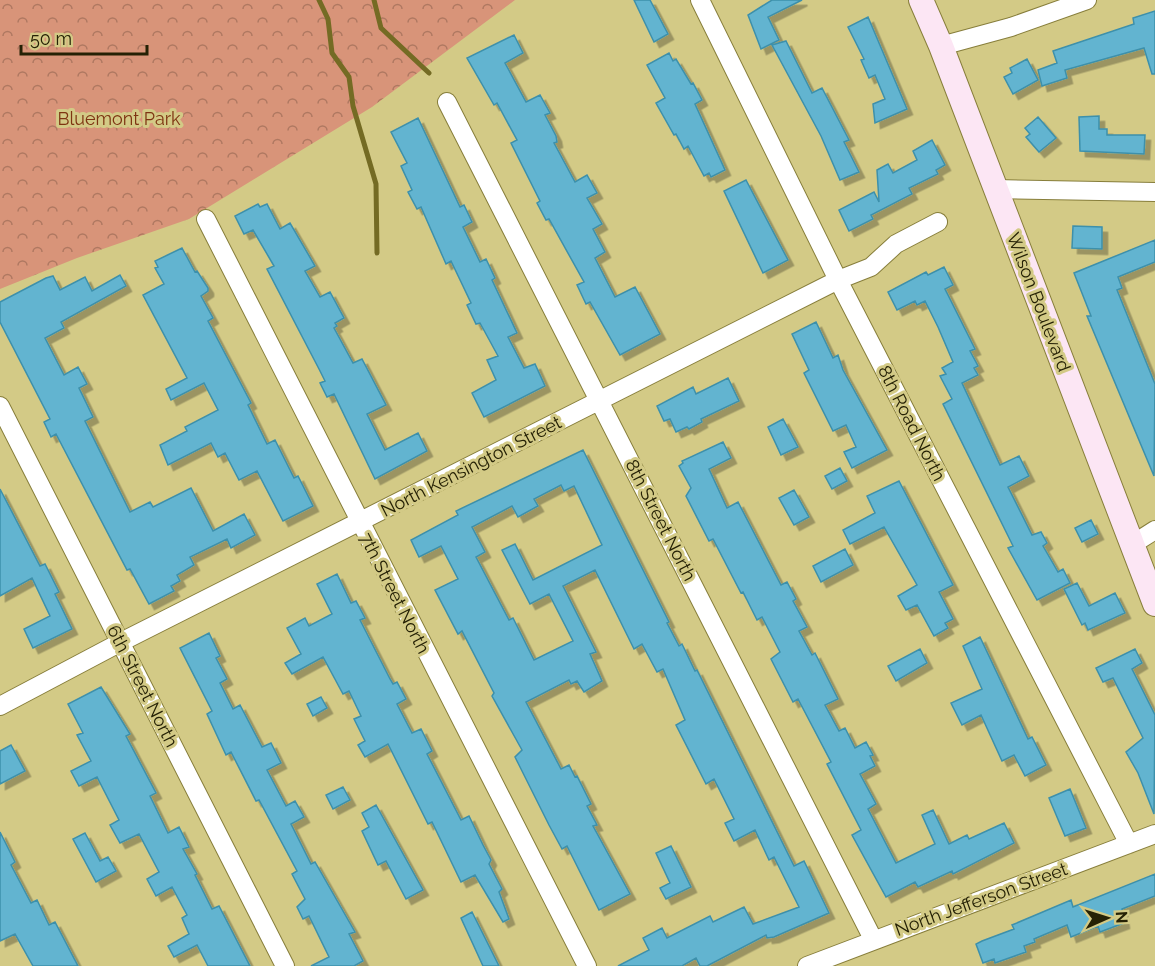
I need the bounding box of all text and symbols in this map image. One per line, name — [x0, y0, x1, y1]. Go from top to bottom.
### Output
scale bar — [21, 18, 147, 56]
text: 50 m — [30, 28, 72, 49]
park label: Bluemont Park — [57, 108, 181, 129]
street label: Wilson Boulevard — [1003, 230, 1075, 374]
street label: 8th Road North — [874, 362, 950, 484]
street label: North Kensington Street — [377, 411, 565, 521]
street label: 8th Street North — [621, 456, 701, 584]
street label: 7th Street North — [356, 529, 434, 657]
street label: 6th Street North — [103, 622, 183, 750]
street label: North Jefferson Street — [892, 858, 1070, 940]
north arrow — [1077, 888, 1137, 948]
text: N — [1112, 911, 1131, 924]

